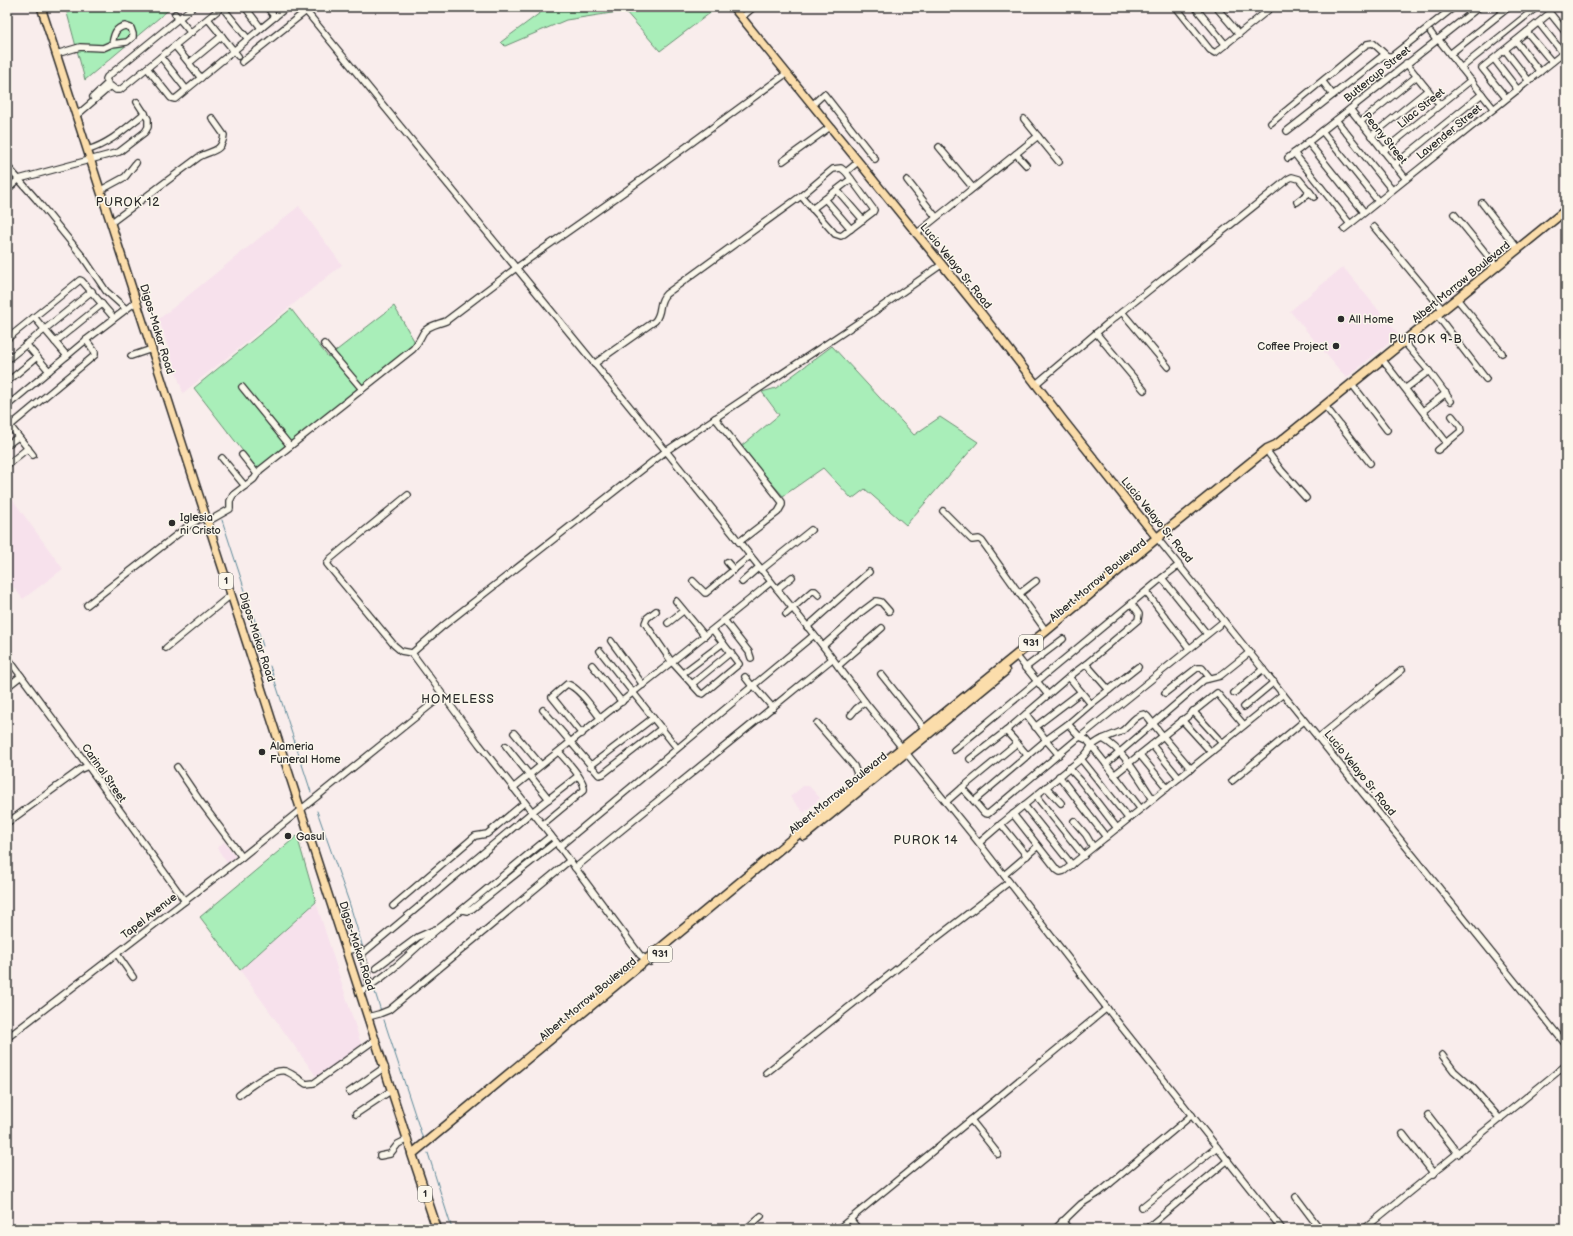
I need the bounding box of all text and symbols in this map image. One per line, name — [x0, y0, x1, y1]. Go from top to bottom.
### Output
street label: Buttercup Street — [1341, 43, 1413, 105]
street label: Lilac Street — [1395, 85, 1447, 131]
street label: Lavender Street — [1414, 101, 1485, 162]
street label: Peony Street — [1360, 110, 1410, 167]
district label: PUROK 12 — [96, 195, 160, 210]
street label: Lucio Velayo Sr. Road — [918, 221, 994, 311]
street label: Albert Morrow Boulevard — [1409, 238, 1513, 326]
street label: Digos-Makar Road — [137, 282, 177, 376]
place label: All Home — [1349, 313, 1394, 326]
marker: All Home — [1336, 314, 1346, 324]
district label: PUROK 9-B — [1389, 332, 1463, 347]
place label: Coffee Project — [1257, 340, 1329, 353]
marker: Coffee Project — [1331, 341, 1341, 351]
street label: Lucio Velayo Sr. Road — [1119, 475, 1195, 565]
place label: Iglesia ni Cristo — [180, 511, 221, 537]
marker: Iglesia ni Cristo — [167, 518, 177, 528]
street label: Albert Morrow Boulevard — [1047, 536, 1149, 624]
road number: 1 — [219, 573, 233, 589]
street label: Digos-Makar Road — [236, 591, 278, 683]
road number: 931 — [1019, 635, 1043, 651]
district label: HOMELESS — [421, 692, 495, 707]
street label: Lucio Velayo Sr. Road — [1322, 728, 1398, 818]
place label: Alameria Funeral Home — [270, 740, 341, 766]
street label: Carinal Street — [79, 741, 129, 805]
marker: Alameria Funeral Home — [257, 747, 267, 757]
street label: Albert Morrow Boulevard — [786, 749, 890, 837]
place label: Gasul — [296, 830, 325, 843]
marker: Gasul — [283, 831, 293, 841]
district label: PUROK 14 — [894, 833, 958, 848]
street label: Tapel Avenue — [119, 890, 180, 942]
street label: Digos-Makar Road — [336, 900, 378, 992]
road number: 931 — [648, 946, 672, 962]
street label: Albert Morrow Boulevard — [537, 955, 639, 1043]
road number: 1 — [418, 1186, 432, 1202]

